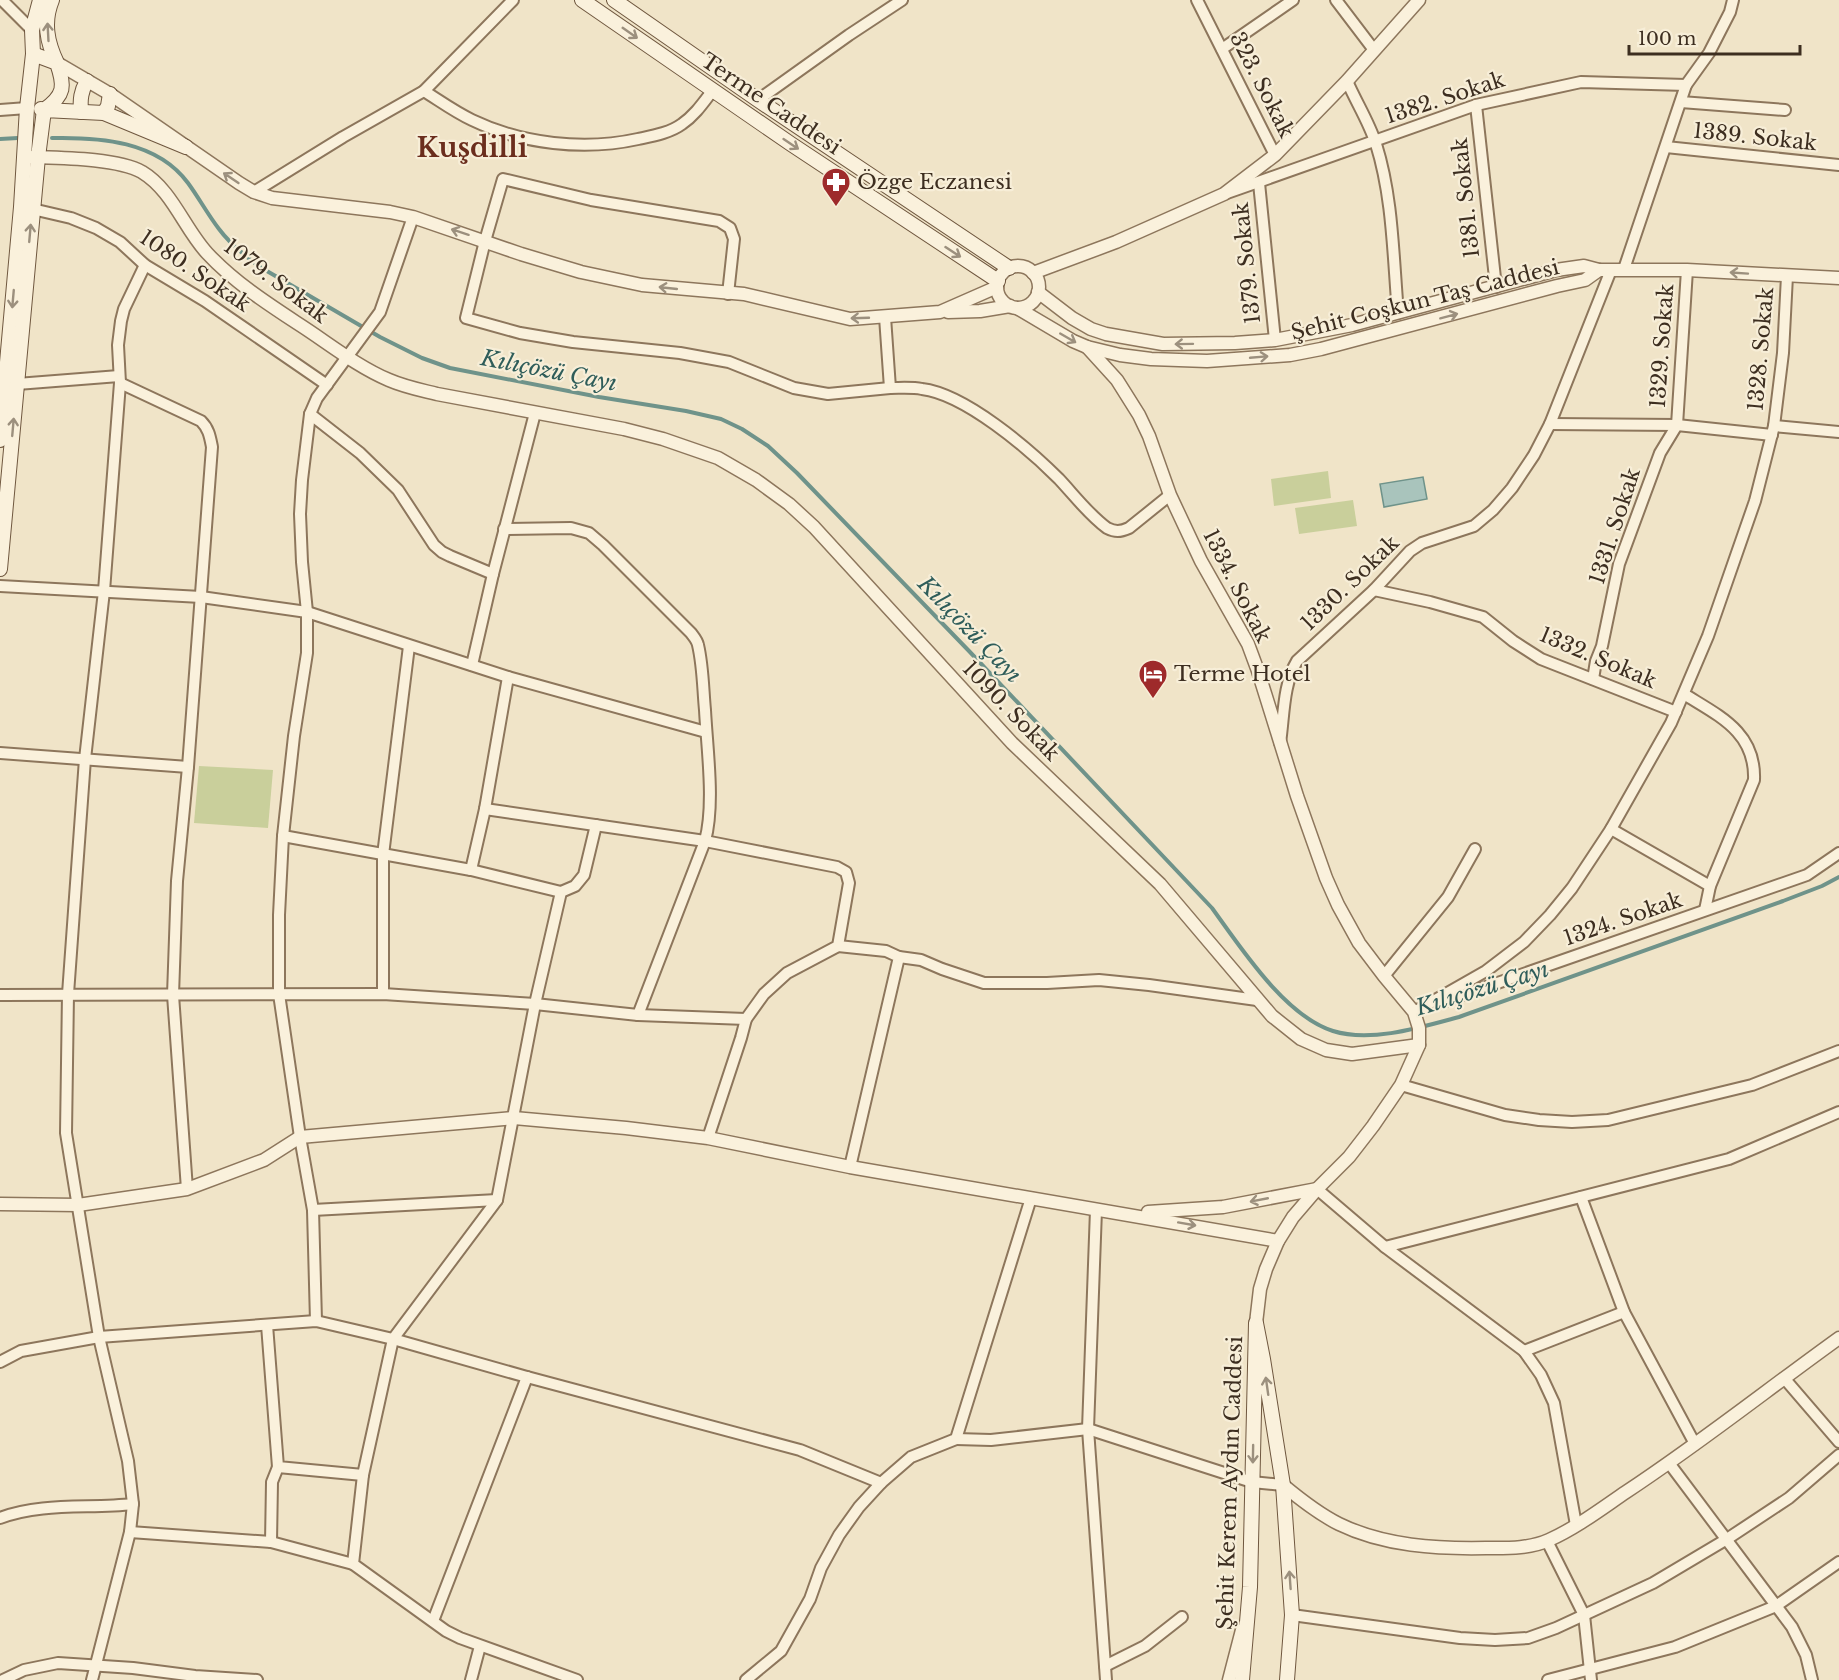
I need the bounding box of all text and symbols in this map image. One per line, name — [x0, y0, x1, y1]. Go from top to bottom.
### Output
scale bar — [1629, 18, 1800, 56]
one-way arrow — [42, 23, 53, 42]
one-way arrow — [621, 27, 638, 39]
street label: 323. Sokak — [1224, 28, 1300, 142]
text: 100 m — [1638, 28, 1696, 50]
street label: Terme Caddesi — [696, 48, 846, 160]
street label: 1382. Sokak — [1382, 66, 1508, 130]
street label: 1389. Sokak — [1692, 118, 1818, 156]
district label: Kuşdilli — [416, 131, 528, 164]
street label: 1381. Sokak — [1447, 137, 1485, 259]
one-way arrow — [782, 138, 798, 150]
pharmacy icon: Özge Eczanesi — [820, 166, 852, 208]
place label: Özge Eczanesi — [857, 169, 1012, 195]
one-way arrow — [224, 172, 240, 184]
street label: 1379. Sokak — [1228, 201, 1266, 325]
one-way arrow — [25, 223, 36, 243]
street label: 1080. Sokak — [135, 224, 255, 318]
one-way arrow — [451, 226, 470, 237]
street label: 1079. Sokak — [219, 233, 333, 329]
one-way arrow — [944, 246, 961, 258]
street label: Şehit Coşkun Taş Caddesi — [1288, 254, 1562, 346]
one-way arrow — [1729, 267, 1749, 278]
one-way arrow — [658, 282, 678, 293]
street label: 1329. Sokak — [1645, 283, 1679, 409]
street label: 1328. Sokak — [1743, 286, 1779, 412]
one-way arrow — [7, 288, 18, 308]
one-way arrow — [1439, 310, 1458, 321]
one-way arrow — [850, 313, 870, 324]
one-way arrow — [1059, 332, 1076, 344]
one-way arrow — [1175, 338, 1195, 350]
water label: Kılıçözü Çayı — [478, 344, 619, 397]
one-way arrow — [1249, 351, 1269, 362]
one-way arrow — [8, 417, 19, 437]
street label: 1331. Sokak — [1584, 464, 1646, 588]
street label: 1334. Sokak — [1197, 525, 1277, 647]
street label: 1330. Sokak — [1296, 530, 1404, 636]
water label: Kılıçözü Çayı — [911, 570, 1027, 688]
street label: 1332. Sokak — [1536, 622, 1660, 694]
street label: 1090. Sokak — [957, 656, 1065, 766]
hotel icon: Terme Hotel — [1137, 658, 1169, 700]
place label: Terme Hotel — [1174, 661, 1311, 687]
street label: 1324. Sokak — [1560, 887, 1686, 951]
water label: Kılıçözü Çayı — [1411, 955, 1552, 1022]
one-way arrow — [1250, 1195, 1270, 1206]
one-way arrow — [1177, 1219, 1196, 1230]
street label: Şehit Kerem Aydın Caddesi — [1212, 1336, 1248, 1630]
one-way arrow — [1262, 1377, 1273, 1397]
one-way arrow — [1247, 1443, 1259, 1463]
one-way arrow — [1284, 1570, 1295, 1590]

